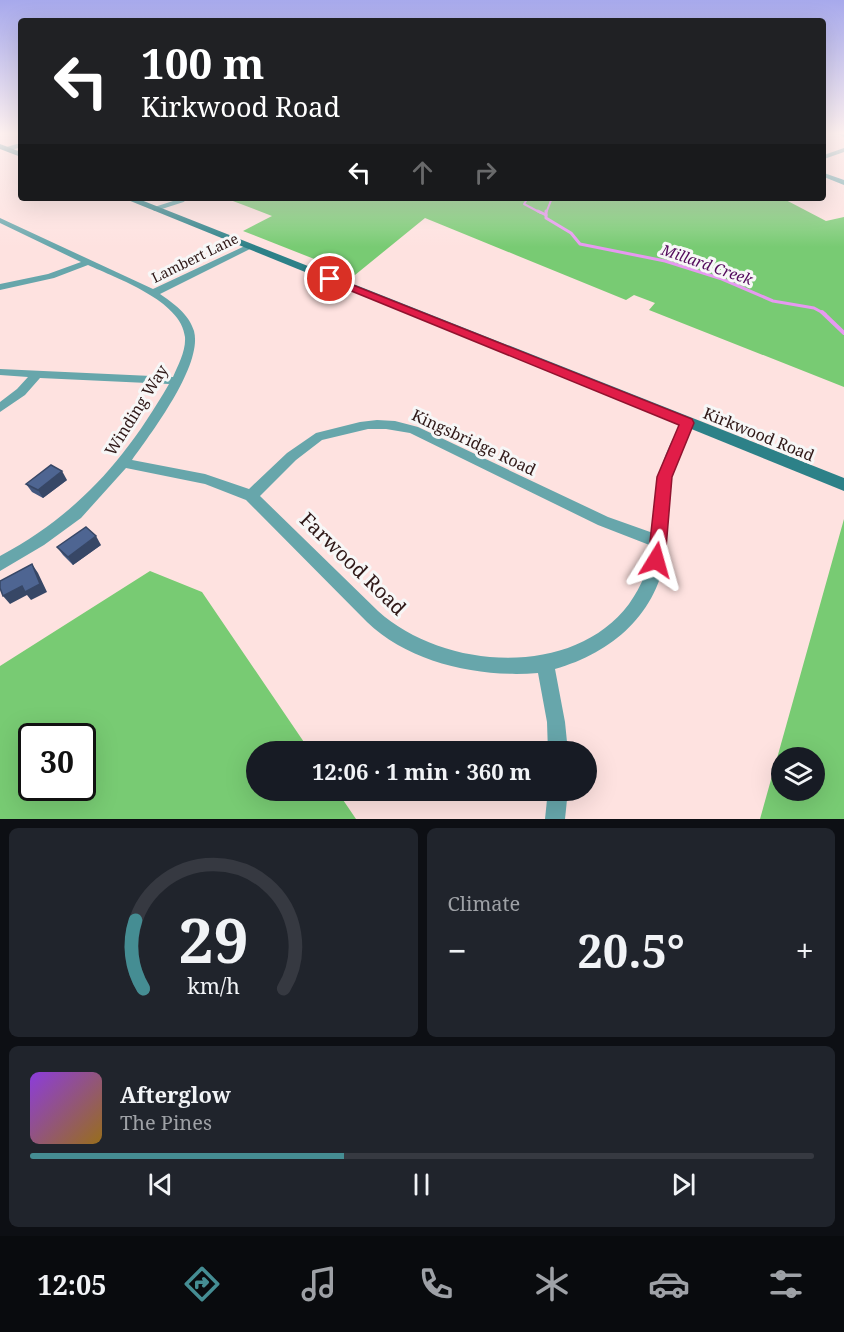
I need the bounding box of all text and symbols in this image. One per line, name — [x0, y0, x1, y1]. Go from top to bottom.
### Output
text: 100 m — [141, 34, 265, 91]
icon: left — [42, 42, 120, 120]
text: Kirkwood Road — [141, 88, 340, 125]
icon: left — [343, 156, 376, 189]
icon: ahead — [406, 156, 439, 189]
icon: right — [469, 156, 502, 189]
street label: Lambert Lane — [148, 228, 241, 287]
water label: Millard Creek — [658, 239, 756, 289]
pin — [304, 253, 355, 304]
icon: arrive — [313, 262, 346, 295]
street label: Winding Way — [99, 359, 173, 460]
street label: Kirkwood Road — [700, 402, 818, 466]
street label: Kingsbridge Road — [408, 404, 540, 480]
street label: Farwood Road — [294, 506, 412, 621]
position arrow — [624, 528, 688, 592]
speed limit sign: 30 — [18, 723, 96, 801]
map controls — [771, 747, 825, 801]
button: layers — [771, 747, 825, 801]
text: 12:06 · 1 min · 360 m — [312, 756, 531, 786]
text: Climate — [448, 890, 520, 917]
text: 29 — [178, 896, 249, 981]
text: 20.5° — [577, 920, 685, 981]
text: − — [448, 928, 467, 973]
text: + — [796, 928, 814, 973]
text: km/h — [187, 972, 240, 1001]
text: Afterglow — [120, 1079, 231, 1109]
text: The Pines — [120, 1109, 212, 1136]
icon: previous — [144, 1168, 177, 1201]
icon: pause — [405, 1168, 438, 1201]
icon: next — [667, 1168, 700, 1201]
icon: directions — [181, 1263, 223, 1305]
icon: music — [298, 1263, 340, 1305]
icon: phone — [415, 1263, 457, 1305]
icon: climate — [531, 1263, 573, 1305]
icon: car — [648, 1263, 690, 1305]
icon: filters — [765, 1263, 807, 1305]
text: 12:05 — [37, 1266, 107, 1303]

